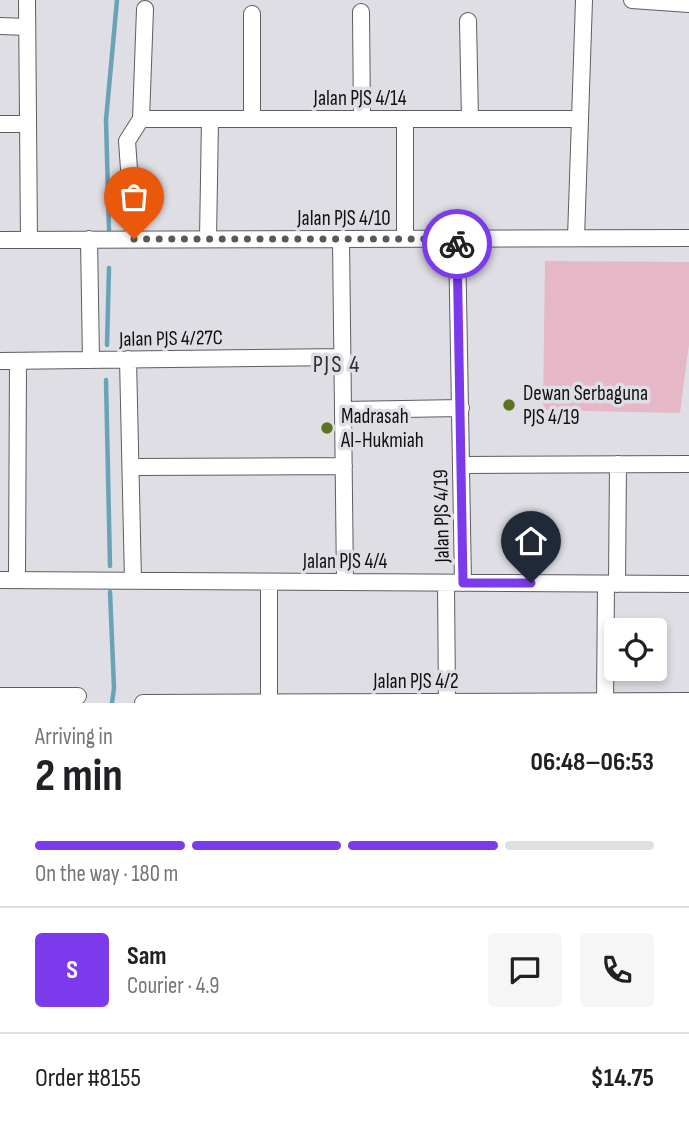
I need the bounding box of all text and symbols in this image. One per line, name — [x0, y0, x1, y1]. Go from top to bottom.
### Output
street label: Jalan PJS 4/14 — [313, 86, 407, 111]
pin — [104, 167, 164, 239]
icon: bag — [115, 178, 153, 216]
street label: Jalan PJS 4/10 — [296, 206, 391, 231]
courier — [422, 209, 492, 279]
icon: bike — [438, 225, 476, 263]
street label: Jalan PJS 4/27C — [118, 325, 223, 352]
district label: PJS 4 — [313, 350, 361, 379]
place label: Dewan Serbaguna PJS 4/19 — [523, 381, 648, 430]
marker: Dewan Serbaguna PJS 4/19 — [501, 397, 517, 413]
place label: Madrasah Al-Hukmiah — [340, 404, 424, 453]
marker: Madrasah Al-Hukmiah — [319, 420, 335, 436]
street label: Jalan PJS 4/19 — [428, 469, 455, 564]
pin — [501, 511, 561, 583]
icon: home — [512, 522, 550, 560]
street label: Jalan PJS 4/4 — [302, 549, 388, 574]
map controls — [604, 618, 667, 681]
button: locate — [604, 618, 667, 681]
street label: Jalan PJS 4/2 — [372, 669, 459, 694]
text: Arriving in — [35, 723, 113, 751]
text: 06:48–06:53 — [531, 747, 654, 778]
text: 2 min — [35, 749, 123, 804]
text: On the way · 180 m — [35, 860, 178, 888]
button: chat — [488, 933, 562, 1007]
button: phone — [580, 933, 654, 1007]
text: Sam — [127, 941, 167, 972]
text: S — [66, 955, 78, 986]
text: Courier · 4.9 — [127, 972, 219, 1000]
text: Order #8155 — [35, 1063, 141, 1094]
text: $14.75 — [591, 1063, 654, 1094]

